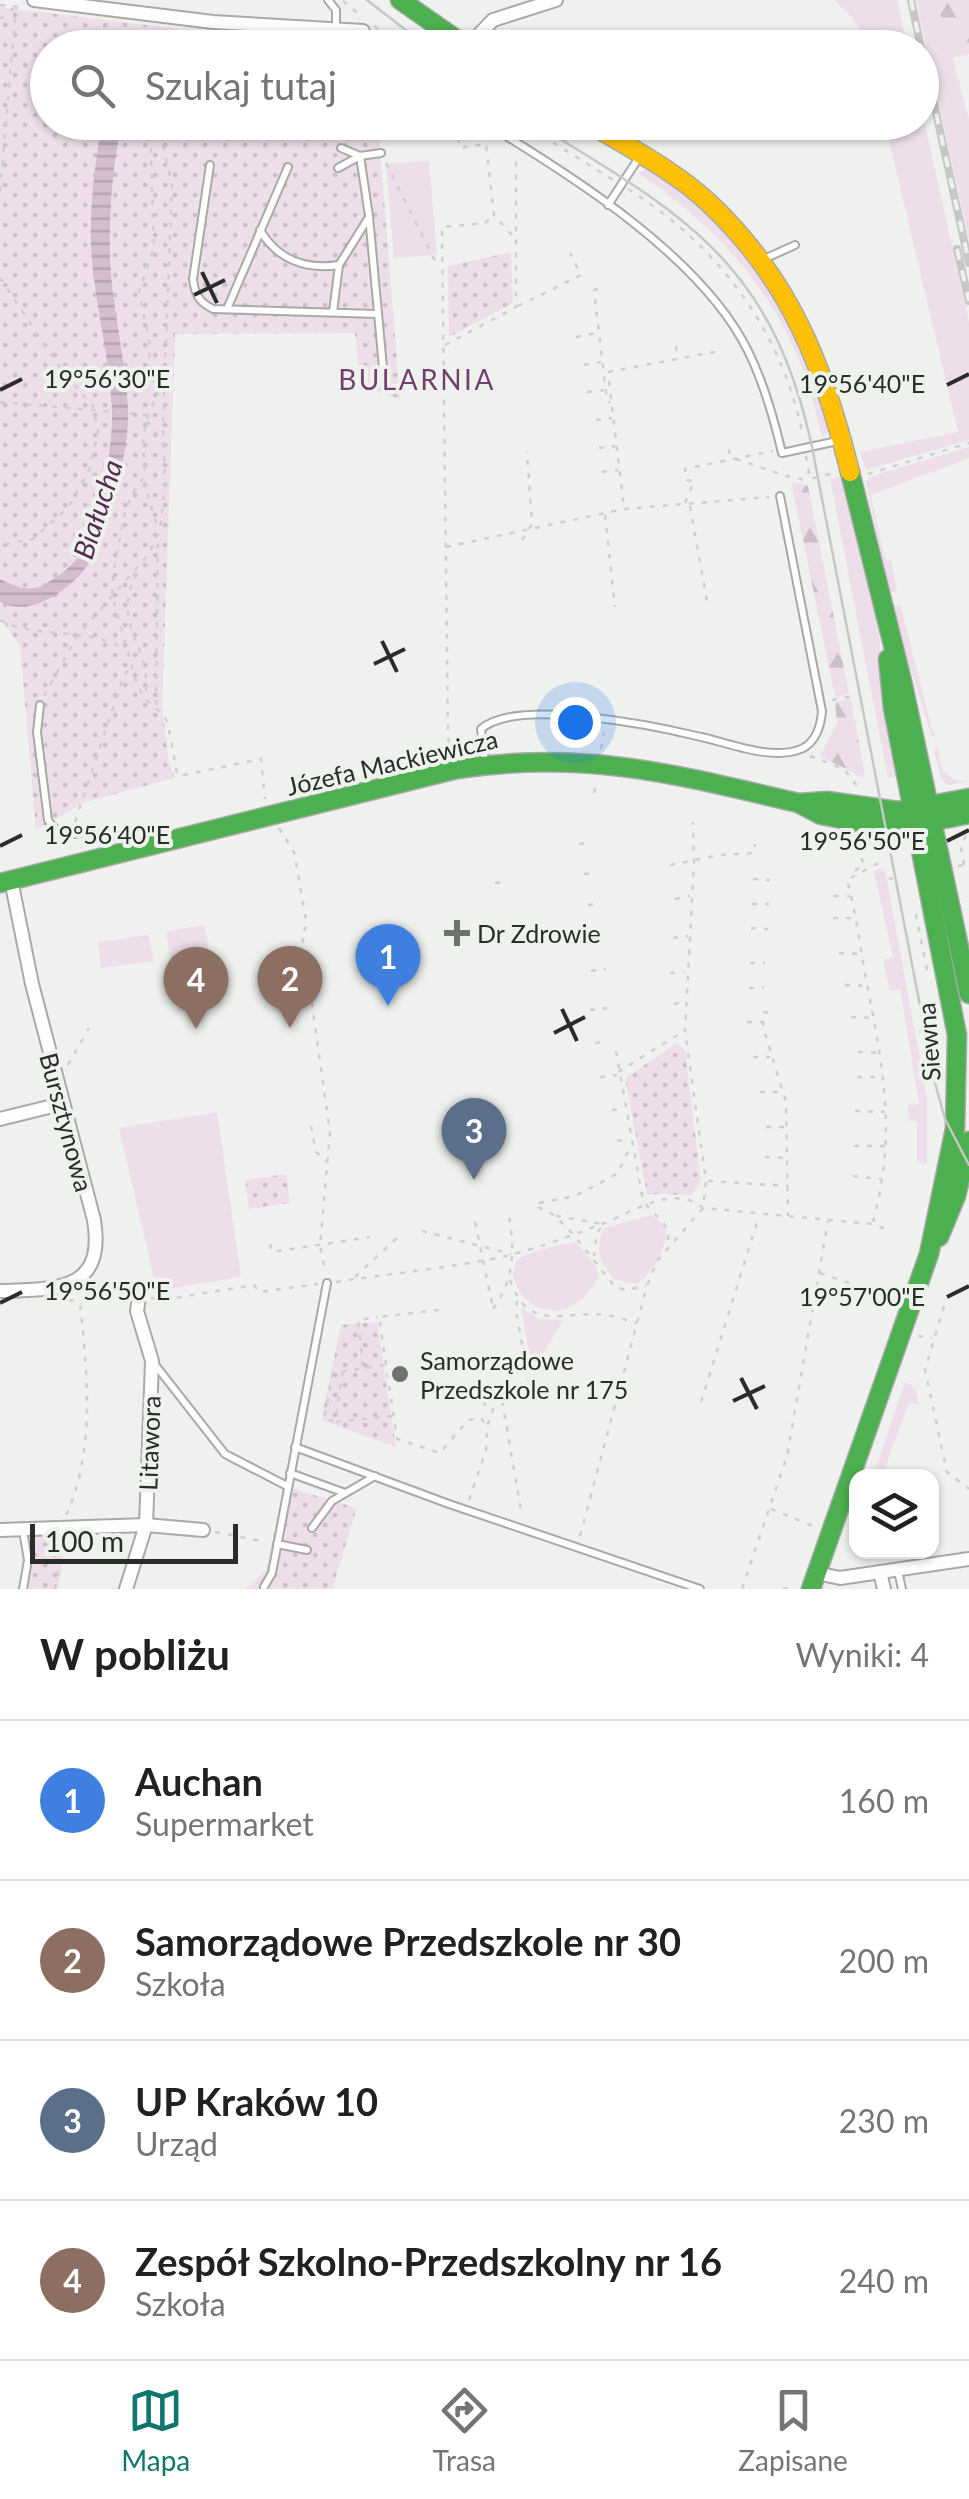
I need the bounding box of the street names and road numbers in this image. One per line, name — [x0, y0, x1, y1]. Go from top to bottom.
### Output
street label: Józefa Mackiewicza — [283, 723, 501, 801]
street label: Siewna — [910, 1002, 946, 1082]
street label: Bursztynowa — [34, 1049, 100, 1195]
street label: Litawora — [132, 1395, 166, 1491]

